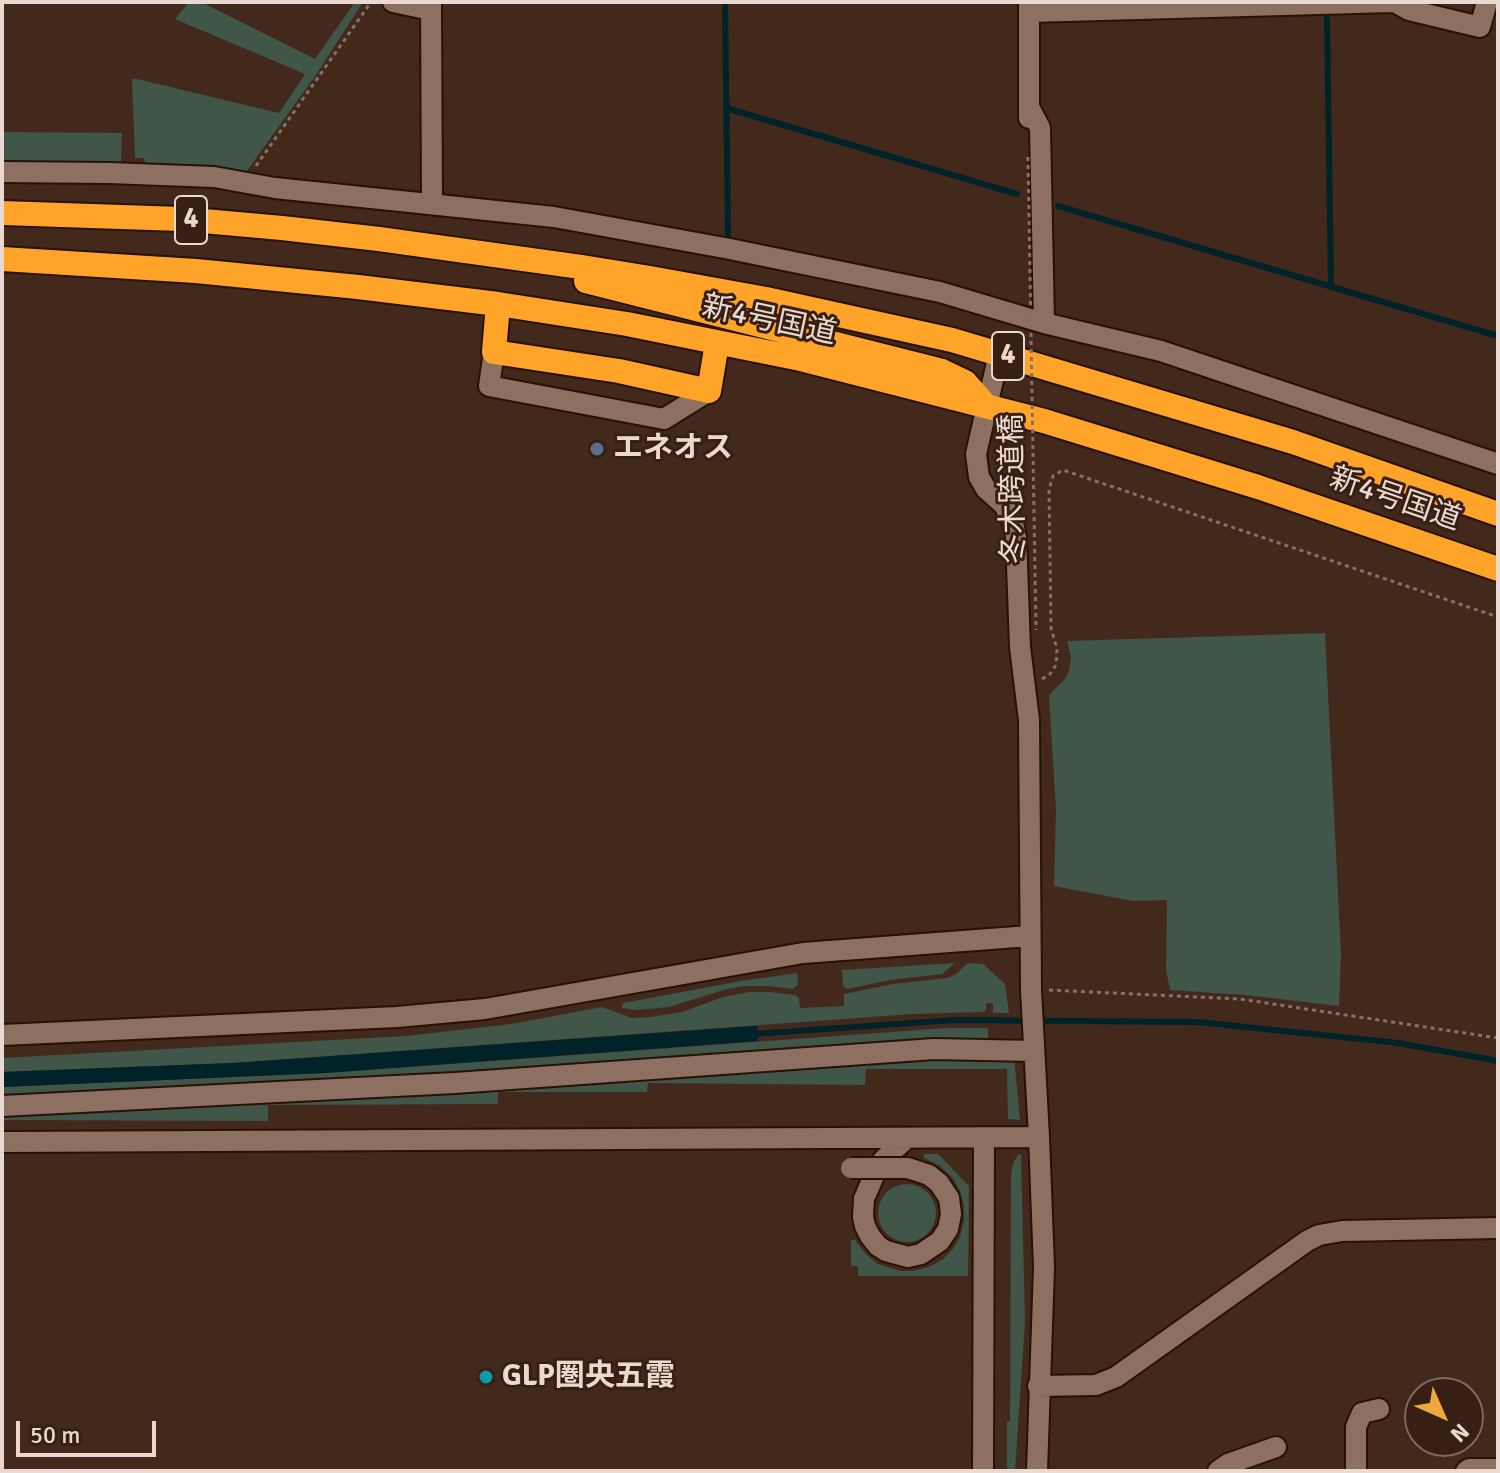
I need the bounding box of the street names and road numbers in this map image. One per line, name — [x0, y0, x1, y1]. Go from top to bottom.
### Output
road number: 4 — [175, 196, 207, 244]
street label: 新4号国道 — [699, 289, 839, 353]
road number: 4 — [992, 332, 1024, 380]
street label: 冬木跨道橋 — [995, 414, 1033, 564]
street label: 新4号国道 — [1325, 461, 1465, 539]

